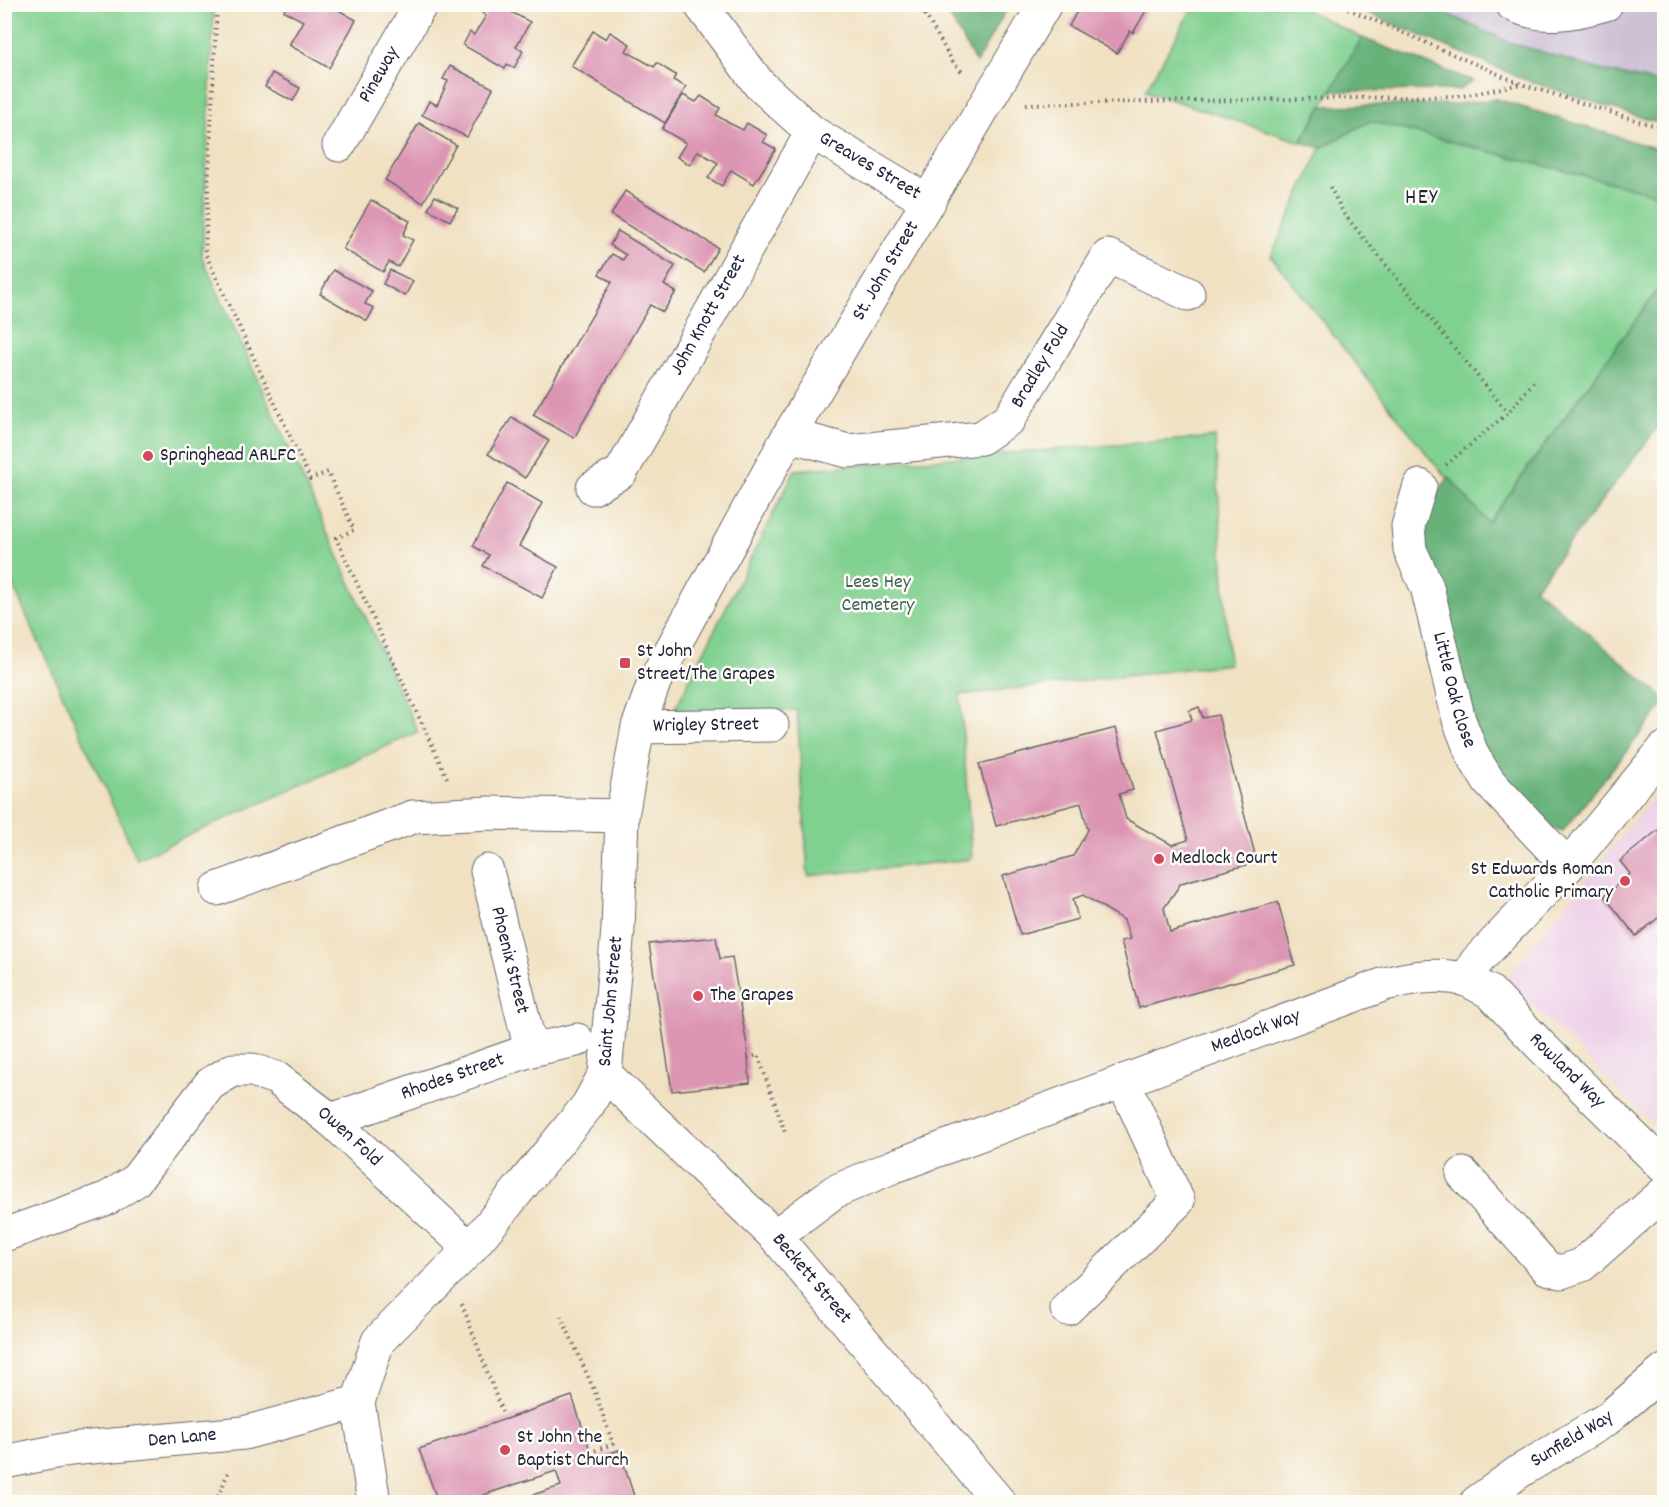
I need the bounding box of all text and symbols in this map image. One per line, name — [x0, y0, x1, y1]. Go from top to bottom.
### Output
street label: Pineway — [352, 41, 408, 108]
street label: Greaves Street — [813, 125, 926, 208]
district label: HEY — [1405, 183, 1439, 214]
street label: St. John Street — [846, 216, 927, 326]
street label: John Knott Street — [664, 250, 754, 381]
street label: Bradley Fold — [1005, 319, 1077, 414]
place label: Springhead ARLFC — [160, 442, 296, 470]
marker: Springhead ARLFC — [141, 449, 155, 463]
park label: Lees Hey Cemetery — [842, 569, 915, 620]
street label: Little Oak Close — [1424, 629, 1483, 753]
place label: St John Street/The Grapes — [637, 638, 775, 689]
marker: St John Street/The Grapes — [618, 656, 632, 670]
street label: Wrigley Street — [653, 711, 759, 741]
place label: Medlock Court — [1171, 845, 1278, 873]
marker: Medlock Court — [1152, 852, 1166, 866]
place label: St Edwards Roman Catholic Primary — [1471, 856, 1614, 907]
marker: St Edwards Roman Catholic Primary — [1618, 874, 1632, 888]
street label: Phoenix Street — [482, 904, 536, 1017]
street label: Saint John Street — [592, 935, 631, 1068]
place label: The Grapes — [710, 982, 794, 1010]
marker: The Grapes — [691, 989, 705, 1003]
street label: Medlock Way — [1207, 1002, 1305, 1061]
street label: Rowland Way — [1522, 1027, 1612, 1116]
street label: Rhodes Street — [397, 1046, 508, 1108]
street label: Owen Fold — [311, 1100, 388, 1174]
street label: Beckett Street — [765, 1227, 858, 1331]
street label: Sunfield Way — [1525, 1404, 1621, 1475]
street label: Den Lane — [147, 1422, 218, 1456]
place label: St John the Baptist Church — [517, 1424, 629, 1475]
marker: St John the Baptist Church — [498, 1443, 512, 1457]

